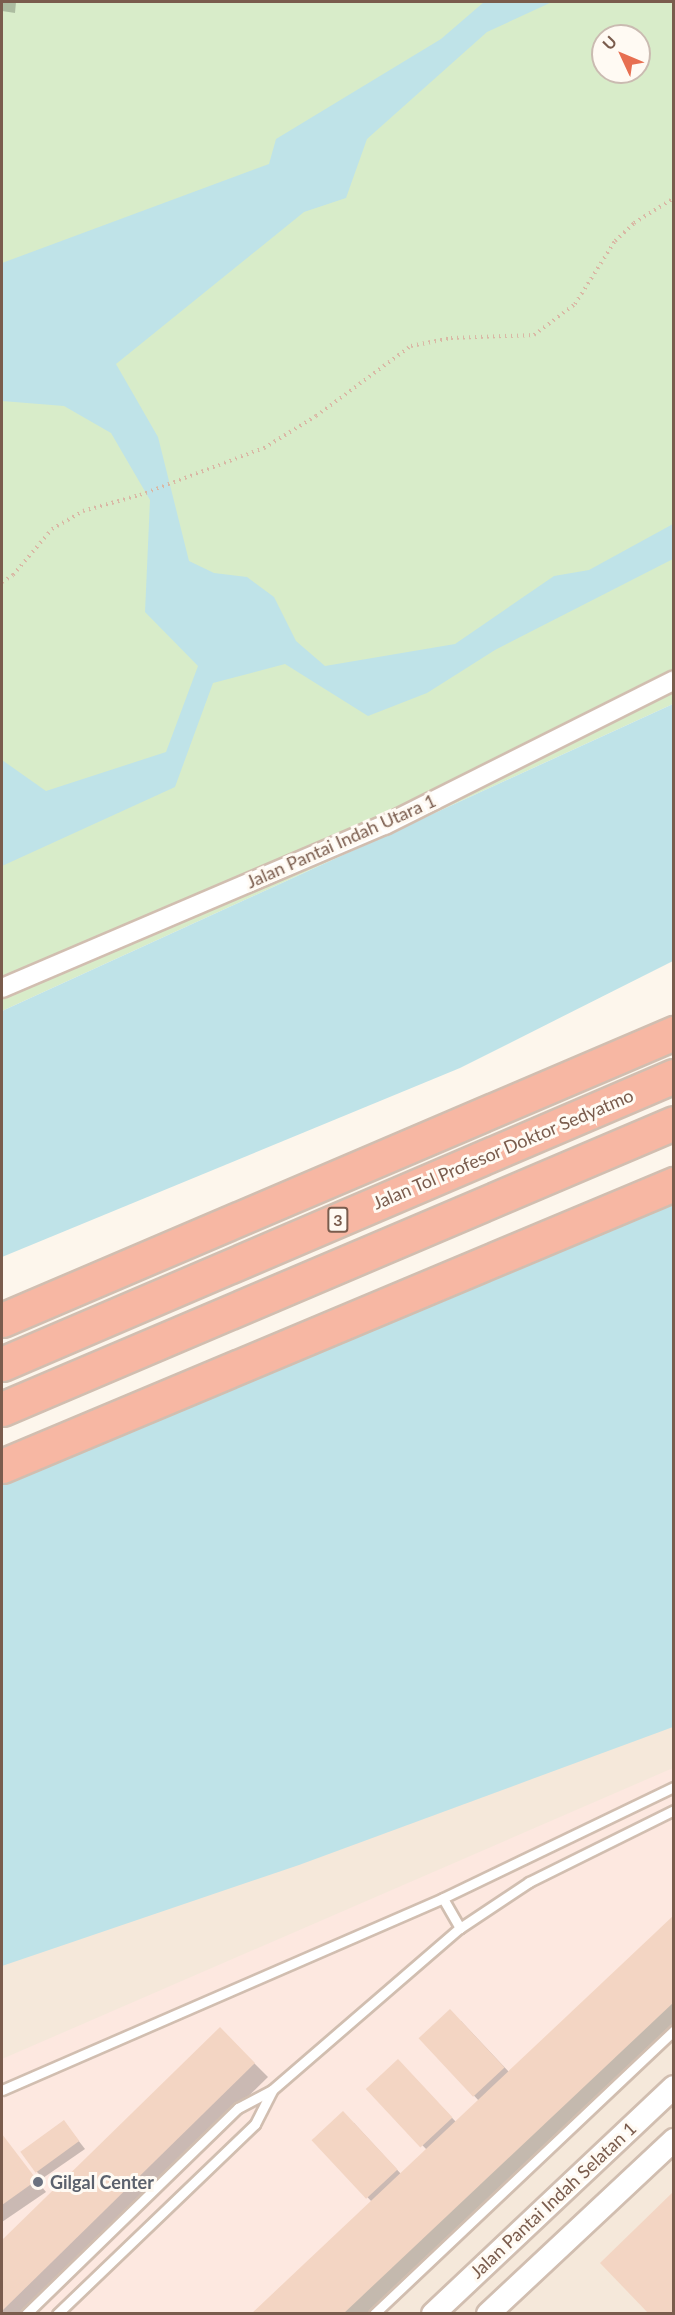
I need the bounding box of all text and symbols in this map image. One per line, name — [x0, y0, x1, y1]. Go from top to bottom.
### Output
north arrow — [591, 24, 651, 84]
text: U — [598, 32, 620, 53]
street label: Jalan Pantai Indah Utara 1 — [243, 789, 439, 893]
street label: Jalan Tol Profesor Doktor Sedyatmo — [369, 1084, 637, 1214]
road number: 3 — [326, 1207, 350, 1233]
street label: Jalan Pantai Indah Selatan 1 — [465, 2117, 641, 2283]
place label: Gilgal Center — [50, 2171, 154, 2193]
marker: Gilgal Center — [31, 2175, 45, 2189]

